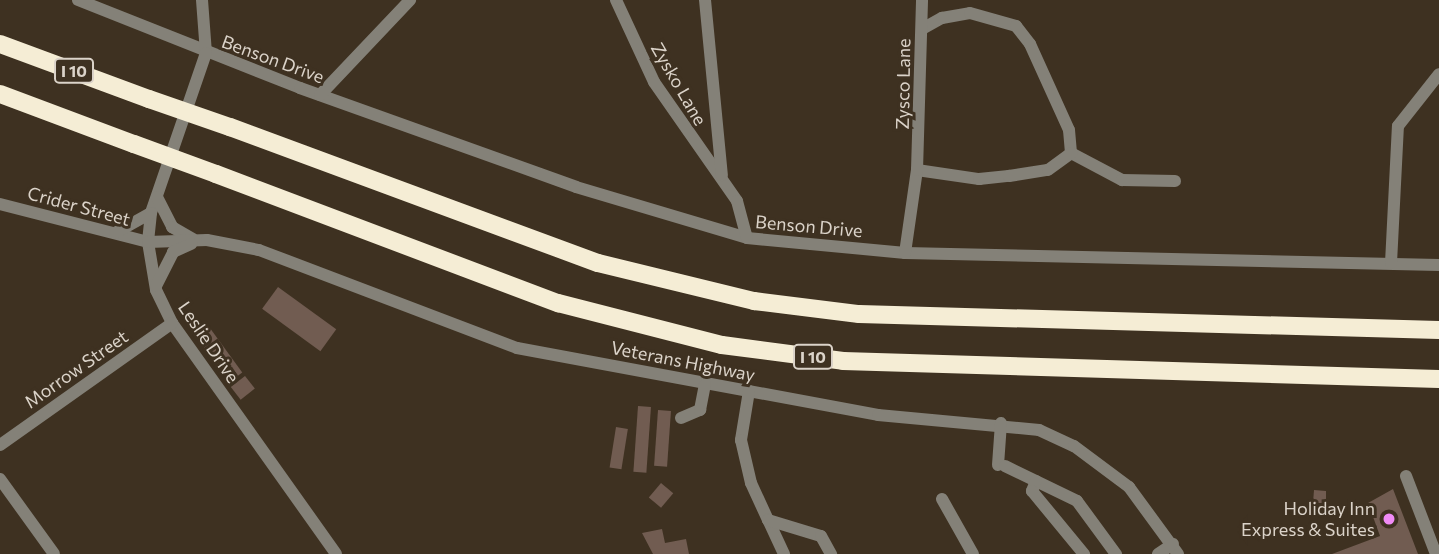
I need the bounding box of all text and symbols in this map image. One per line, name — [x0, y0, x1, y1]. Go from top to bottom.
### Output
street label: Benson Drive — [219, 30, 327, 88]
street label: Zysco Lane — [891, 38, 915, 130]
street label: Zysko Lane — [647, 39, 711, 129]
road number: I 10 — [53, 58, 95, 83]
street label: Crider Street — [25, 182, 133, 230]
street label: Benson Drive — [754, 211, 864, 241]
street label: Leslie Drive — [174, 297, 244, 387]
street label: Morrow Street — [20, 325, 132, 413]
street label: Veterans Highway — [609, 336, 757, 386]
road number: I 10 — [792, 344, 834, 370]
place label: Holiday Inn Express & Suites — [1241, 498, 1375, 540]
marker: Holiday Inn Express & Suites — [1381, 511, 1397, 527]

